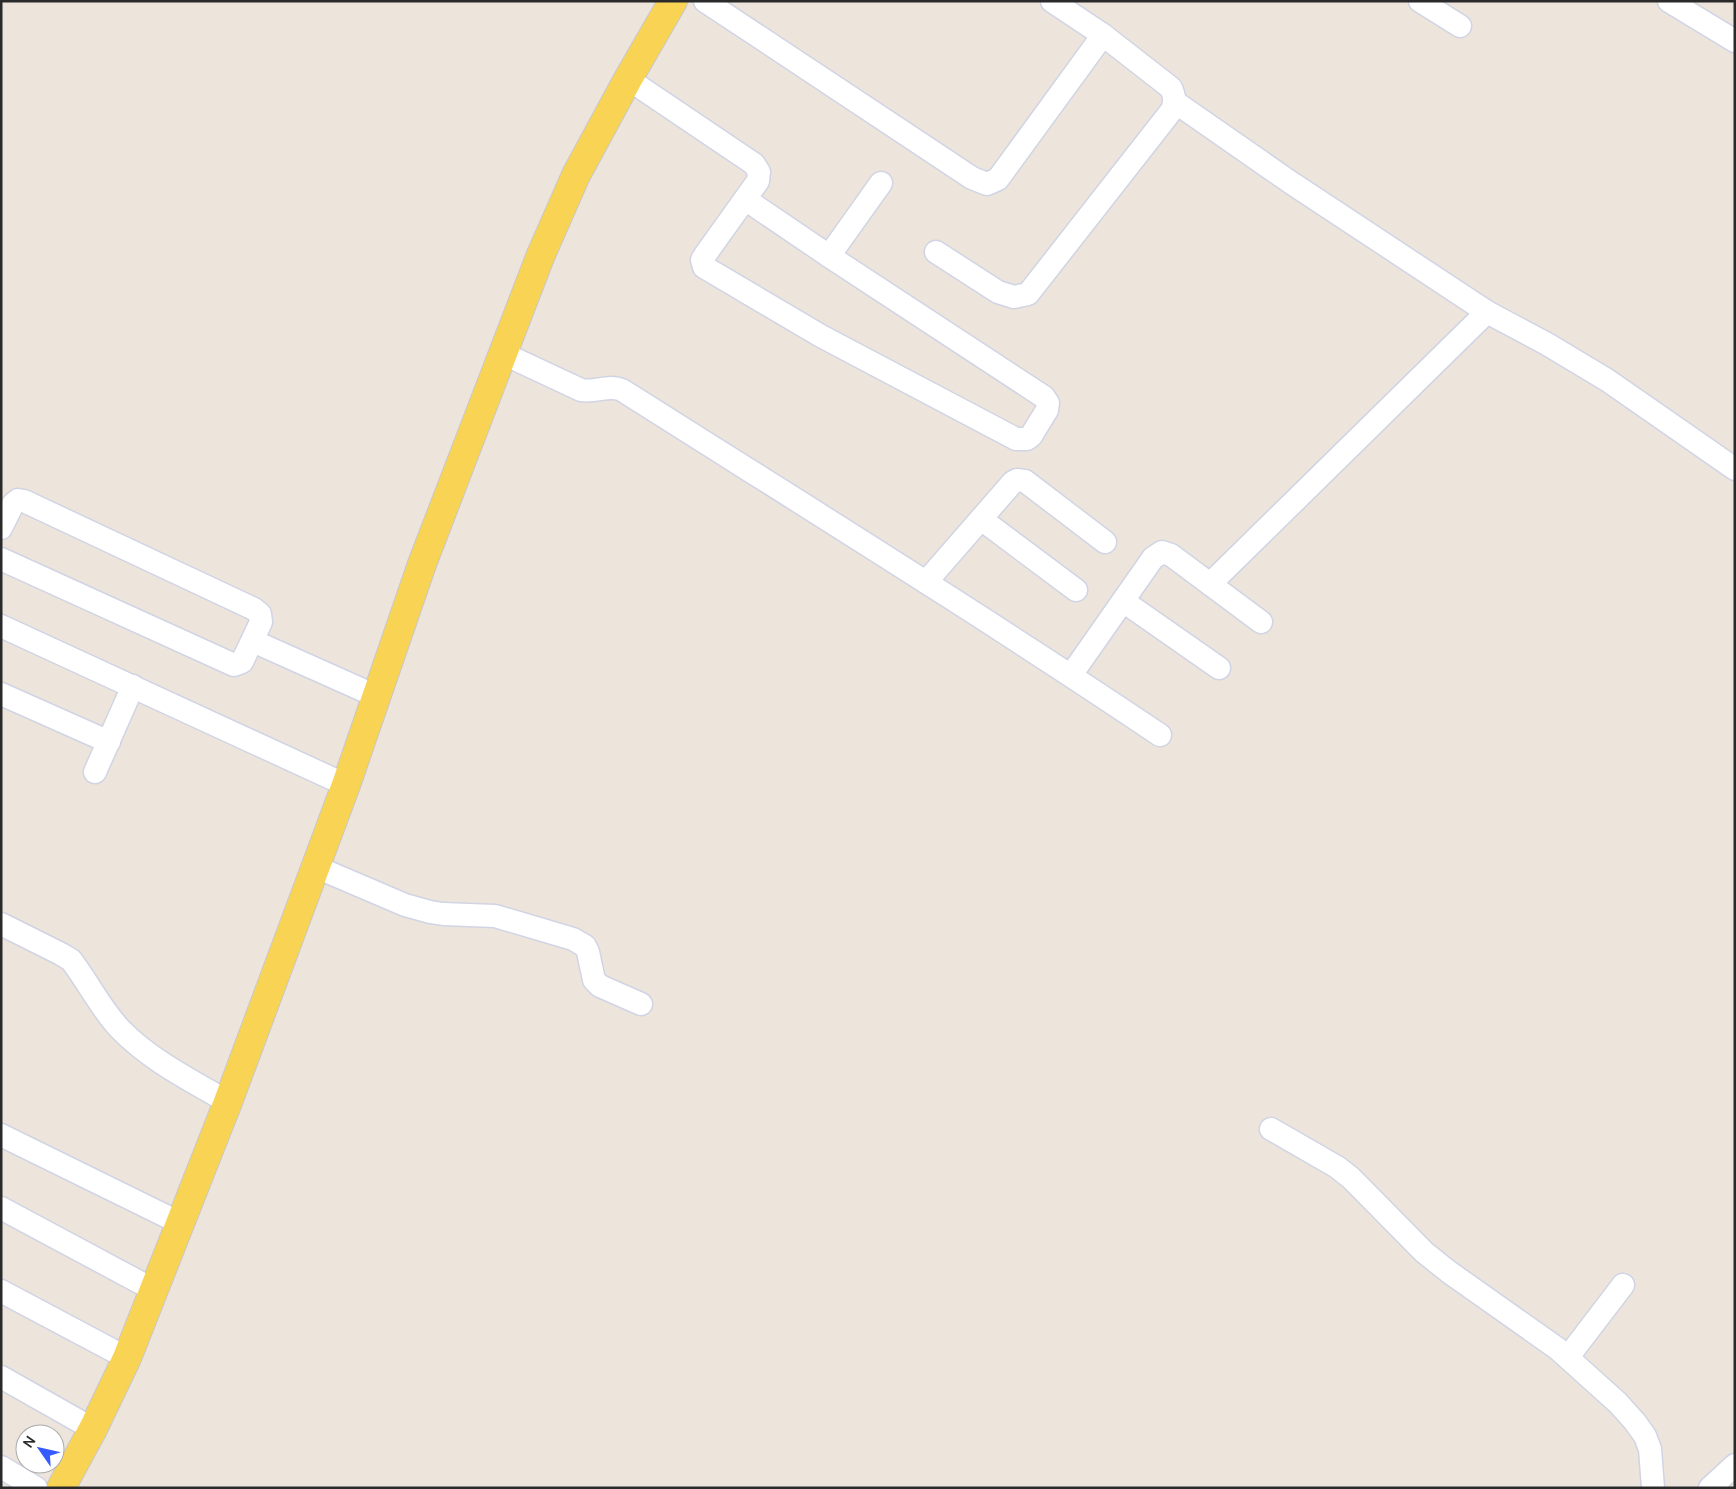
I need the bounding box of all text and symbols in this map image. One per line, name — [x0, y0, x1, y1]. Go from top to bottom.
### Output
north arrow — [15, 1424, 65, 1474]
text: N — [18, 1432, 39, 1451]

